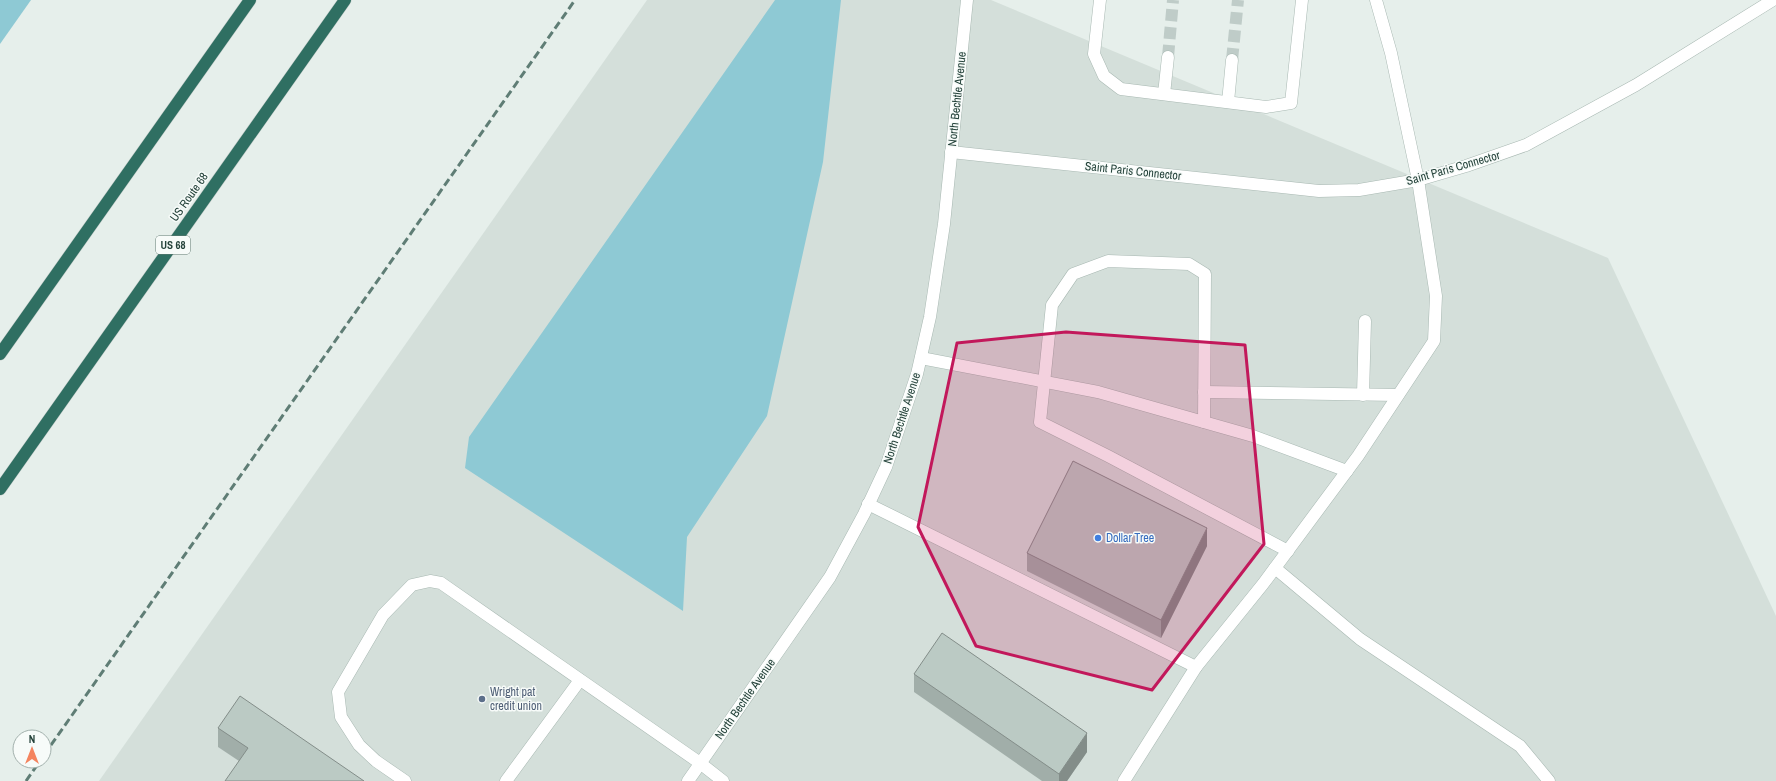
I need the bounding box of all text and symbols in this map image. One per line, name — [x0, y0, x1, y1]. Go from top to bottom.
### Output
street label: North Bechtle Avenue — [944, 51, 970, 147]
street label: Saint Paris Connector — [1404, 147, 1502, 189]
street label: Saint Paris Connector — [1084, 158, 1183, 184]
street label: US Route 68 — [166, 169, 212, 225]
road number: US 68 — [156, 236, 190, 254]
street label: North Bechtle Avenue — [880, 370, 924, 466]
place label: Dollar Tree — [1106, 530, 1154, 546]
marker: Dollar Tree — [1093, 533, 1103, 543]
street label: North Bechtle Avenue — [711, 655, 779, 743]
place label: Wright pat credit union — [490, 684, 542, 714]
marker: Wright pat credit union — [477, 694, 487, 704]
north arrow — [12, 729, 52, 769]
text: N — [29, 732, 35, 746]

